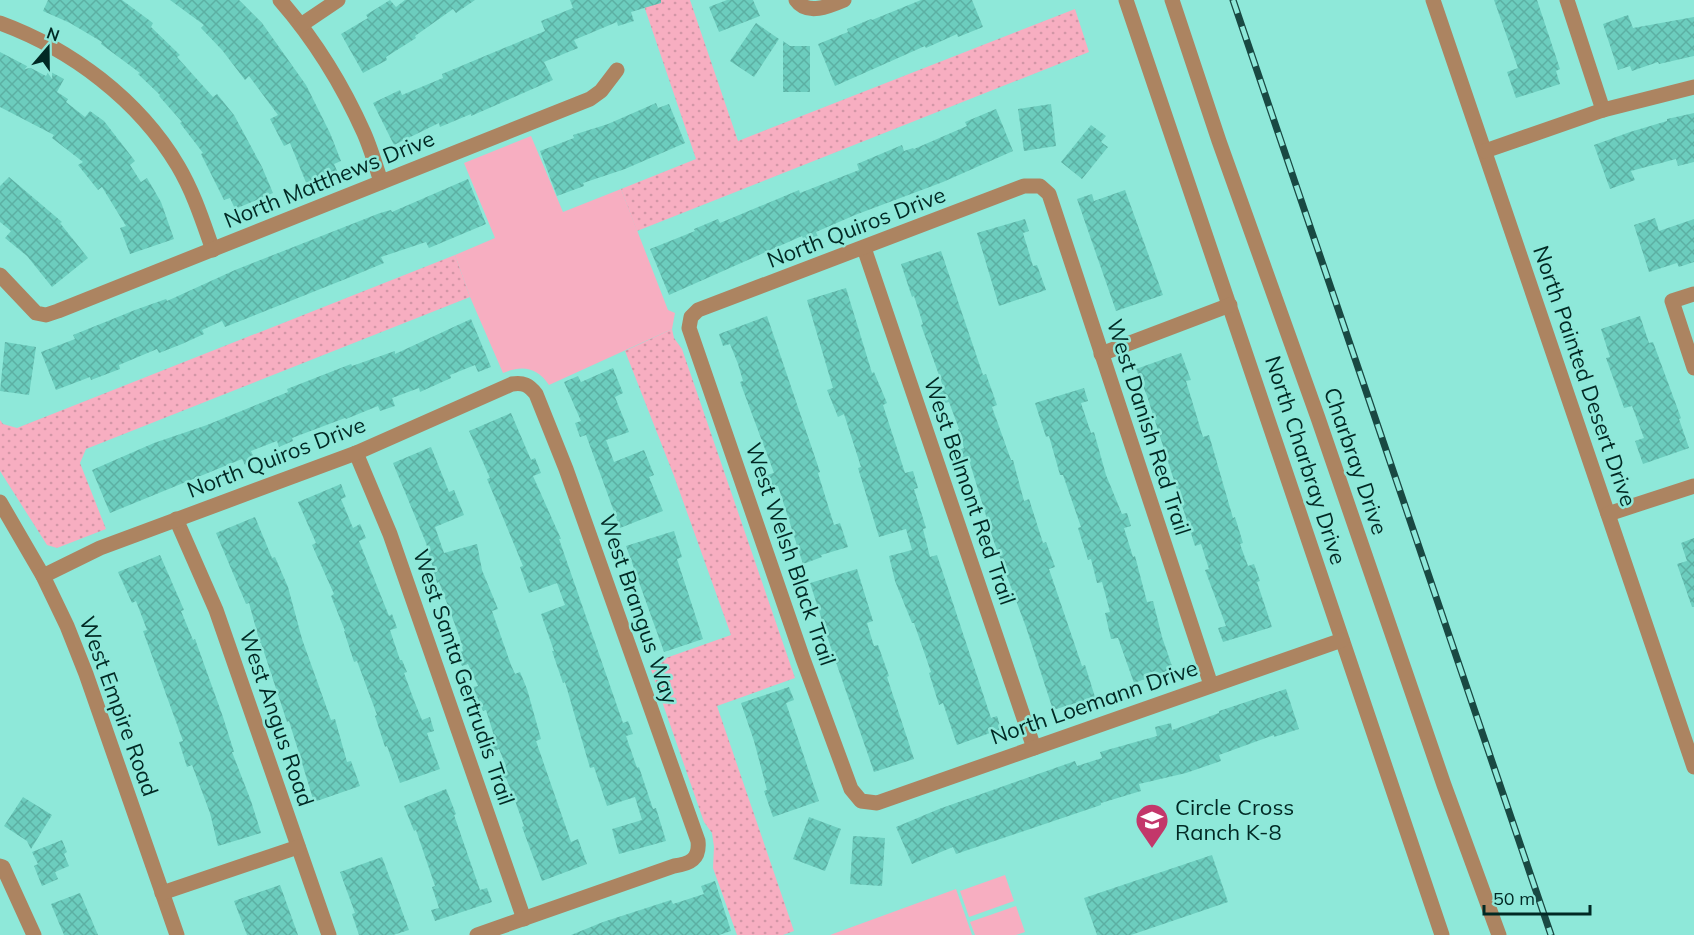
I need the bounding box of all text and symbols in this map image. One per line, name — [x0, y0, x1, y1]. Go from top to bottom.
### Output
north arrow — [18, 18, 78, 78]
text: N — [44, 22, 62, 45]
street label: North Matthews Drive — [220, 124, 438, 234]
street label: North Quiros Drive — [763, 180, 949, 274]
street label: North Painted Desert Drive — [1527, 242, 1643, 510]
street label: West Danish Red Trail — [1101, 315, 1197, 539]
street label: North Charbray Drive — [1259, 352, 1353, 568]
street label: West Belmont Red Trail — [918, 374, 1022, 608]
street label: Charbray Drive — [1318, 384, 1394, 538]
street label: North Quiros Drive — [183, 410, 369, 504]
street label: West Welsh Black Trail — [740, 439, 842, 669]
street label: West Brangus Way — [593, 510, 685, 708]
street label: West Santa Gertrudis Trail — [407, 545, 521, 809]
street label: West Empire Road — [73, 612, 165, 800]
street label: West Angus Road — [234, 626, 320, 810]
street label: North Loemann Drive — [987, 653, 1201, 751]
place label: Circle Cross Ranch K-8 — [1175, 793, 1294, 846]
school or university icon: Circle Cross Ranch K-8 — [1134, 802, 1170, 849]
scale bar — [1484, 878, 1590, 916]
text: 50 m — [1493, 887, 1535, 910]

